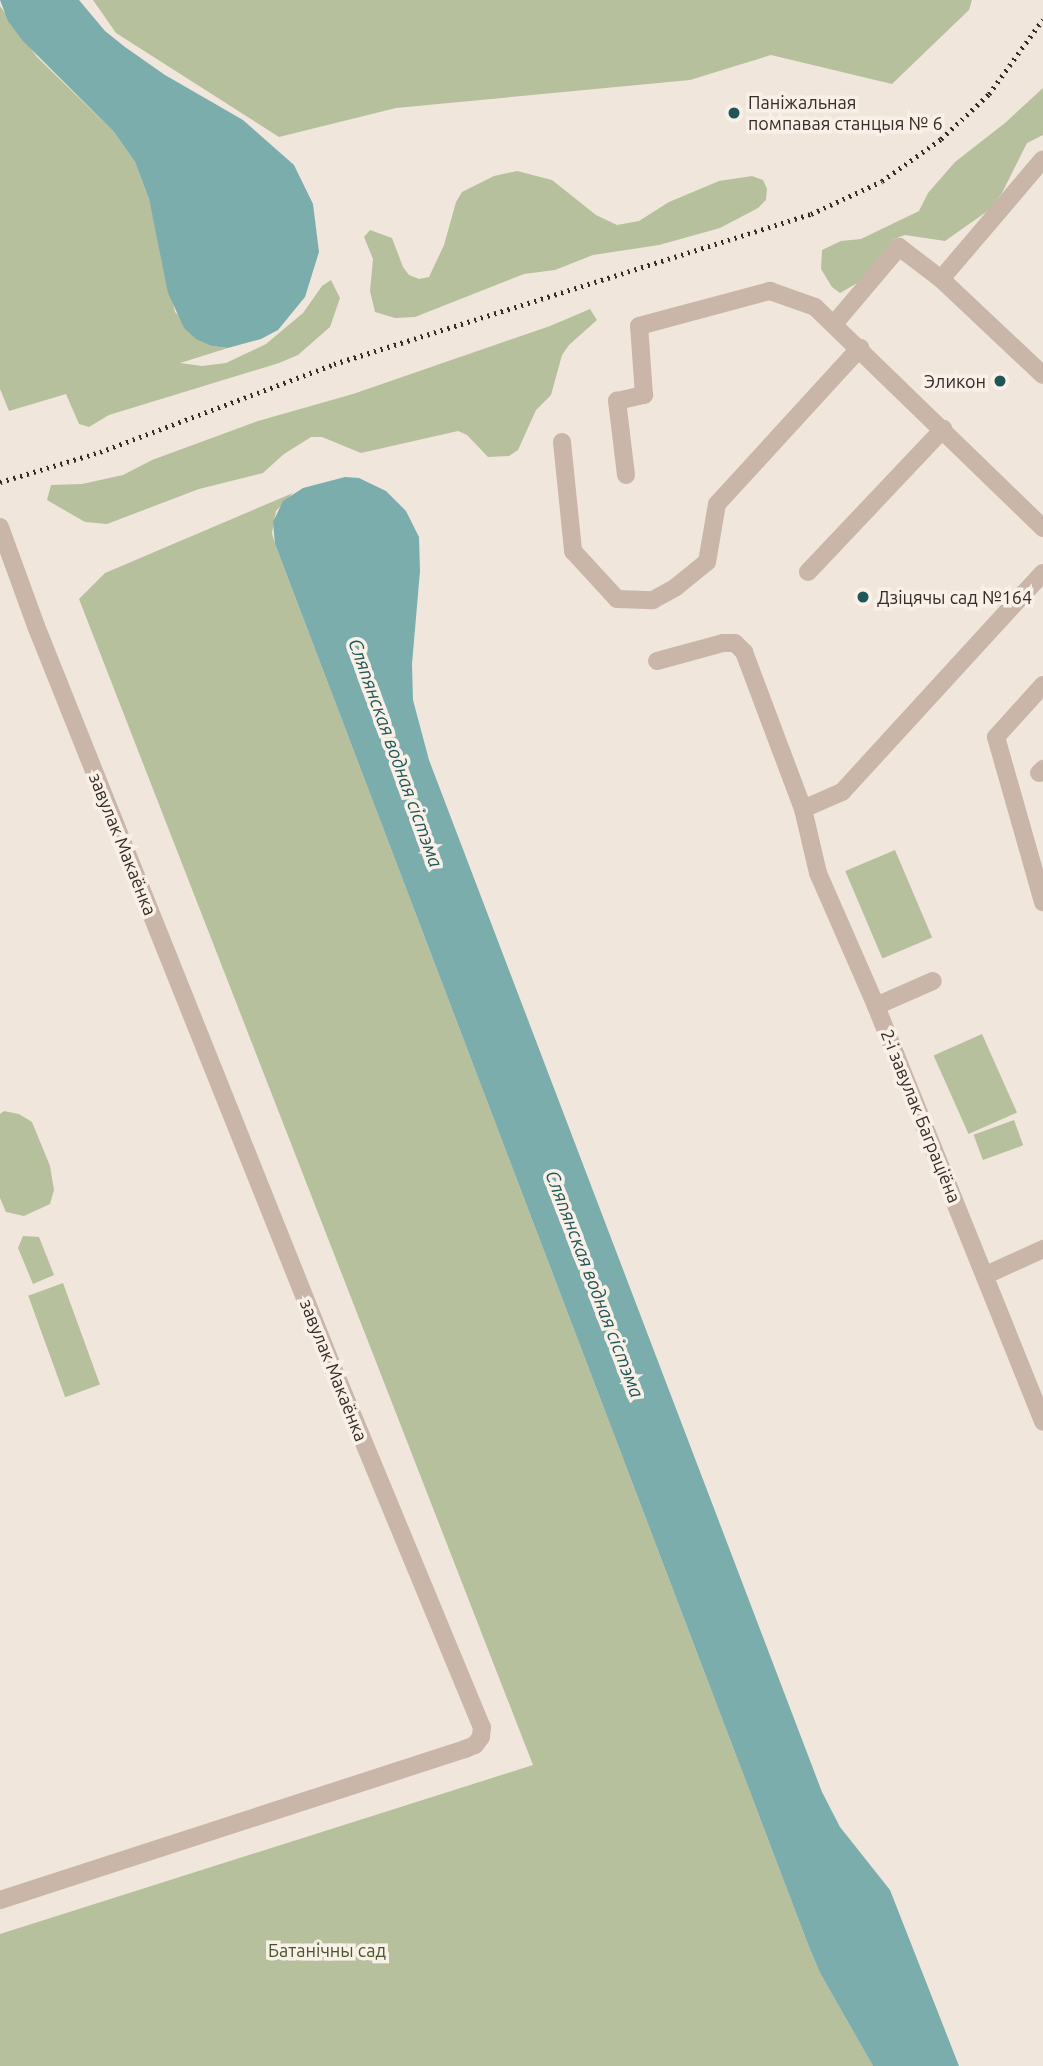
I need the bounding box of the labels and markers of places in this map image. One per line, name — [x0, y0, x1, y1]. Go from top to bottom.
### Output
place label: Паніжальная помпавая станцыя № 6 — [748, 92, 943, 134]
marker: Паніжальная помпавая станцыя № 6 — [726, 105, 742, 121]
place label: Эликон — [924, 370, 986, 392]
marker: Эликон — [992, 373, 1008, 389]
place label: Дзіцячы сад №164 — [877, 586, 1032, 608]
marker: Дзіцячы сад №164 — [855, 589, 871, 605]

